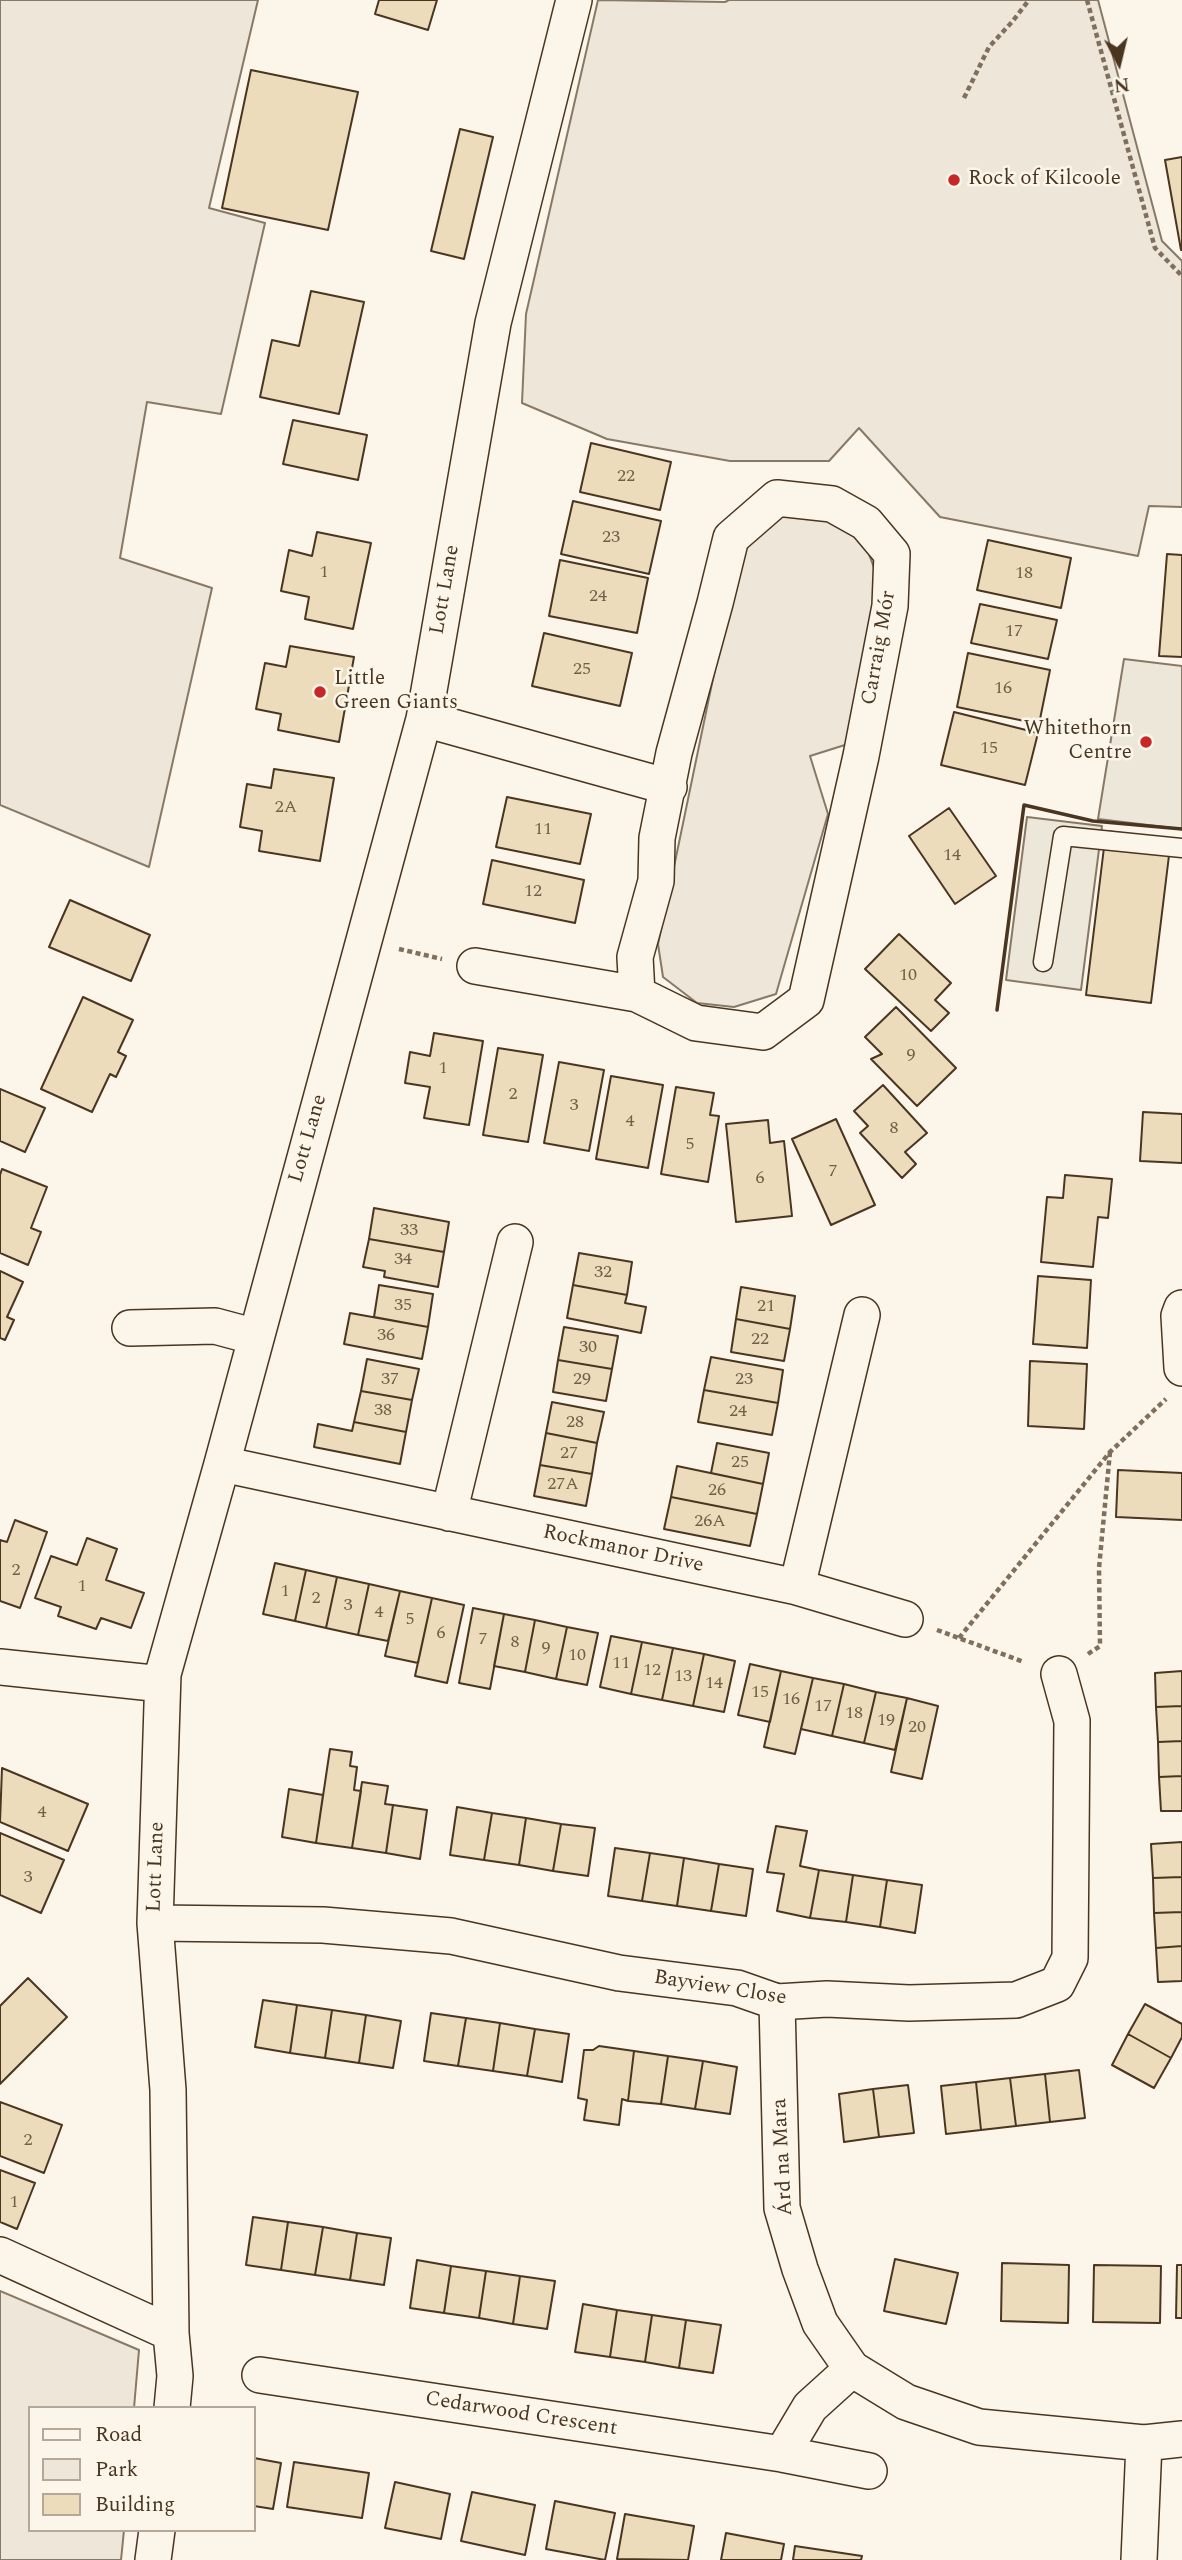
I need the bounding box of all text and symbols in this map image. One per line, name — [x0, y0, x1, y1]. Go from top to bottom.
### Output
north arrow — [1084, 28, 1154, 98]
text: N — [1112, 69, 1131, 100]
place label: Rock of Kilcoole — [968, 167, 1121, 193]
marker: Rock of Kilcoole — [946, 172, 962, 188]
house number: 22 — [617, 466, 635, 488]
house number: 23 — [602, 527, 620, 549]
street label: Lott Lane — [426, 543, 466, 637]
house number: 1 — [320, 562, 328, 584]
house number: 18 — [1015, 563, 1033, 585]
house number: 24 — [589, 586, 607, 608]
street label: Carraig Mór — [858, 589, 902, 707]
house number: 17 — [1005, 621, 1023, 643]
house number: 25 — [573, 659, 591, 681]
place label: Little Green Giants — [334, 667, 458, 717]
house number: 16 — [994, 678, 1012, 700]
marker: Little Green Giants — [312, 684, 328, 700]
place label: Whitethorn Centre — [1024, 717, 1132, 767]
marker: Whitethorn Centre — [1138, 734, 1154, 750]
house number: 15 — [980, 738, 998, 760]
house number: 2A — [275, 797, 297, 819]
house number: 11 — [534, 819, 552, 841]
house number: 14 — [943, 845, 961, 867]
house number: 12 — [524, 881, 542, 903]
house number: 10 — [899, 965, 917, 987]
house number: 9 — [907, 1045, 915, 1067]
house number: 1 — [439, 1058, 447, 1080]
house number: 2 — [509, 1084, 517, 1106]
street label: Lott Lane — [284, 1092, 334, 1186]
house number: 3 — [570, 1095, 578, 1117]
house number: 4 — [626, 1111, 634, 1133]
house number: 8 — [890, 1118, 898, 1140]
house number: 5 — [686, 1134, 694, 1156]
house number: 7 — [829, 1161, 837, 1183]
house number: 6 — [756, 1168, 764, 1190]
house number: 33 — [400, 1220, 418, 1242]
house number: 34 — [394, 1249, 412, 1271]
house number: 32 — [594, 1262, 612, 1284]
house number: 35 — [394, 1295, 412, 1317]
house number: 21 — [757, 1296, 775, 1318]
house number: 36 — [377, 1325, 395, 1347]
house number: 22 — [751, 1329, 769, 1351]
house number: 30 — [579, 1337, 597, 1359]
house number: 37 — [381, 1369, 399, 1391]
house number: 29 — [573, 1369, 591, 1391]
house number: 23 — [735, 1369, 753, 1391]
house number: 38 — [374, 1400, 392, 1422]
house number: 24 — [729, 1401, 747, 1423]
house number: 28 — [566, 1412, 584, 1434]
house number: 27 — [560, 1443, 578, 1465]
house number: 25 — [731, 1452, 749, 1474]
house number: 27A — [547, 1474, 579, 1496]
house number: 26 — [708, 1480, 726, 1502]
house number: 26A — [694, 1511, 726, 1533]
street label: Rockmanor Drive — [540, 1521, 706, 1579]
house number: 2 — [12, 1560, 20, 1582]
house number: 1 — [78, 1576, 86, 1598]
house number: 1 — [281, 1581, 289, 1603]
house number: 2 — [312, 1588, 320, 1610]
house number: 3 — [344, 1595, 352, 1617]
house number: 4 — [375, 1602, 383, 1624]
house number: 5 — [406, 1609, 414, 1631]
house number: 6 — [437, 1623, 445, 1645]
house number: 7 — [479, 1629, 487, 1651]
house number: 8 — [511, 1632, 519, 1654]
house number: 9 — [542, 1638, 550, 1660]
house number: 10 — [568, 1645, 586, 1667]
house number: 11 — [612, 1653, 630, 1675]
house number: 12 — [643, 1660, 661, 1682]
house number: 13 — [674, 1666, 692, 1688]
house number: 14 — [705, 1673, 723, 1695]
house number: 15 — [751, 1682, 769, 1704]
house number: 16 — [782, 1689, 800, 1711]
house number: 17 — [814, 1696, 832, 1718]
house number: 18 — [845, 1703, 863, 1725]
house number: 19 — [877, 1710, 895, 1732]
house number: 20 — [908, 1717, 926, 1739]
house number: 4 — [38, 1802, 46, 1824]
street label: Lott Lane — [143, 1821, 171, 1913]
house number: 3 — [24, 1867, 32, 1889]
street label: Bayview Close — [652, 1966, 788, 2012]
street label: Árd na Mara — [768, 2097, 800, 2217]
house number: 2 — [24, 2130, 32, 2152]
house number: 1 — [10, 2192, 18, 2214]
street label: Cedarwood Crescent — [423, 2387, 619, 2443]
legend — [28, 2406, 256, 2532]
text: Road — [95, 2419, 142, 2451]
text: Park — [95, 2454, 138, 2486]
text: Building — [95, 2489, 175, 2521]

